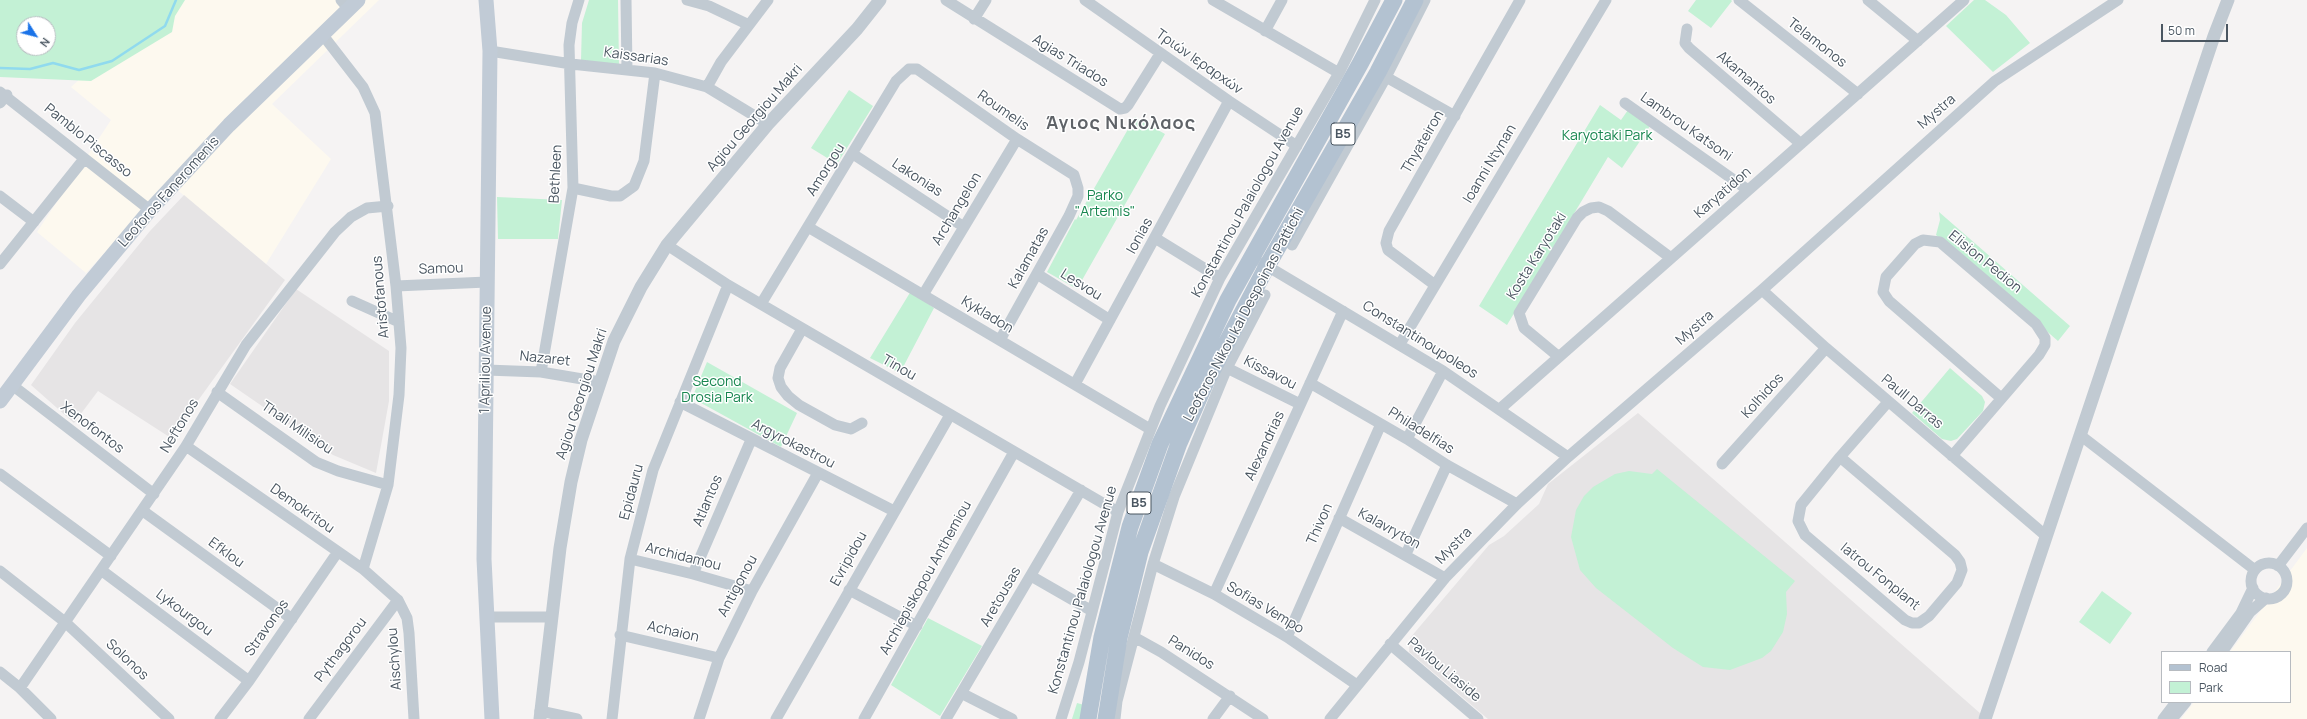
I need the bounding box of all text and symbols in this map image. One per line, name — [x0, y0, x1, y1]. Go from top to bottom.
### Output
street label: Telamonos — [1784, 15, 1850, 71]
north arrow — [16, 16, 56, 56]
scale bar — [2163, 16, 2230, 42]
text: 50 m — [2168, 22, 2195, 39]
street label: Τριών Ιεραρχών — [1152, 26, 1246, 98]
street label: Agias Triados — [1029, 31, 1111, 91]
text: N — [37, 35, 54, 50]
street label: Kaissarias — [603, 44, 669, 70]
street label: Akamantos — [1713, 48, 1779, 108]
street label: Agiou Georgiou Makri — [704, 61, 806, 175]
street label: Roumelis — [974, 87, 1032, 135]
street label: Lambrou Katsoni — [1637, 89, 1735, 165]
street label: Mystra — [1915, 91, 1959, 133]
street label: Pamblo Piscasso — [41, 101, 135, 181]
street label: Konstantinou Palaiologou Avenue — [1188, 104, 1308, 300]
street label: Thyateiron — [1398, 108, 1448, 176]
district label: Άγιος Νικόλαος — [1046, 113, 1196, 135]
street label: Ioanni Ntynan — [1460, 122, 1520, 206]
road number: B5 — [1331, 123, 1355, 145]
park label: Karyotaki Park — [1562, 128, 1652, 144]
street label: Leoforos Faneromenis — [115, 133, 223, 251]
street label: Amorgou — [803, 141, 849, 199]
street label: Bethleen — [546, 144, 566, 204]
street label: Lakonias — [889, 156, 945, 200]
street label: Karyatidon — [1691, 164, 1755, 222]
street label: Archangelon — [929, 169, 985, 249]
park label: Parko "Artemis" — [1075, 188, 1135, 220]
street label: Leoforos Nikou kai Despoinas Pattichi — [1180, 205, 1308, 425]
street label: Kosta Karyotaki — [1504, 209, 1570, 303]
street label: Ionias — [1123, 215, 1157, 257]
street label: Kalamatas — [1005, 224, 1053, 292]
street label: Elision Pedion — [1945, 227, 2025, 297]
street label: Aristofanous — [369, 255, 393, 339]
street label: Samou — [418, 260, 464, 278]
street label: Lesvou — [1057, 266, 1105, 304]
street label: Kykladon — [958, 293, 1016, 337]
street label: Constantinoupoleos — [1359, 298, 1481, 382]
street label: 1 Apriliou Avenue — [477, 306, 495, 414]
street label: Mystra — [1673, 307, 1717, 349]
street label: Agiou Georgiou Makri — [553, 326, 611, 462]
street label: Nazaret — [519, 348, 571, 370]
street label: Tinou — [879, 352, 919, 384]
street label: Kissavou — [1241, 353, 1299, 393]
street label: Kolhidos — [1738, 370, 1788, 422]
street label: Paull Darras — [1878, 371, 1946, 433]
park label: Second Drosia Park — [681, 374, 753, 406]
street label: Neftonos — [157, 396, 203, 456]
street label: Thali Milisiou — [258, 398, 336, 458]
street label: Xenofontos — [57, 399, 127, 457]
street label: Philadelfias — [1385, 404, 1457, 458]
street label: Alexandrias — [1242, 408, 1288, 484]
street label: Argyrokastrou — [748, 416, 838, 472]
street label: Epidauru — [616, 462, 648, 522]
street label: Atlantos — [690, 473, 726, 529]
street label: Demokritou — [267, 481, 337, 537]
street label: Konstantinou Palaiologou Avenue — [1045, 484, 1121, 696]
road number: B5 — [1127, 492, 1151, 514]
street label: Archiepiskopou Anthemiou — [877, 498, 975, 658]
street label: Thivon — [1304, 501, 1336, 547]
street label: Kalavryton — [1355, 505, 1423, 553]
street label: Mystra — [1432, 524, 1476, 568]
street label: Evripidou — [827, 529, 871, 589]
street label: Efklou — [205, 534, 247, 572]
street label: Archidamou — [643, 539, 723, 575]
street label: Iatrou Fonplant — [1837, 540, 1923, 614]
street label: Antigonou — [715, 552, 761, 620]
street label: Aretousas — [977, 564, 1025, 630]
street label: Sofias Vempo — [1223, 578, 1307, 638]
street label: Lykourgou — [152, 586, 216, 640]
street label: Stravonos — [241, 596, 293, 660]
street label: Pythagorou — [311, 615, 371, 685]
street label: Achaion — [645, 618, 701, 646]
street label: Aischylou — [384, 627, 406, 691]
street label: Panidos — [1165, 632, 1217, 674]
street label: Pavlou Liaside — [1404, 634, 1484, 706]
street label: Solonos — [102, 636, 152, 684]
legend — [2161, 651, 2291, 703]
text: Road — [2199, 659, 2227, 676]
text: Park — [2199, 679, 2223, 696]

